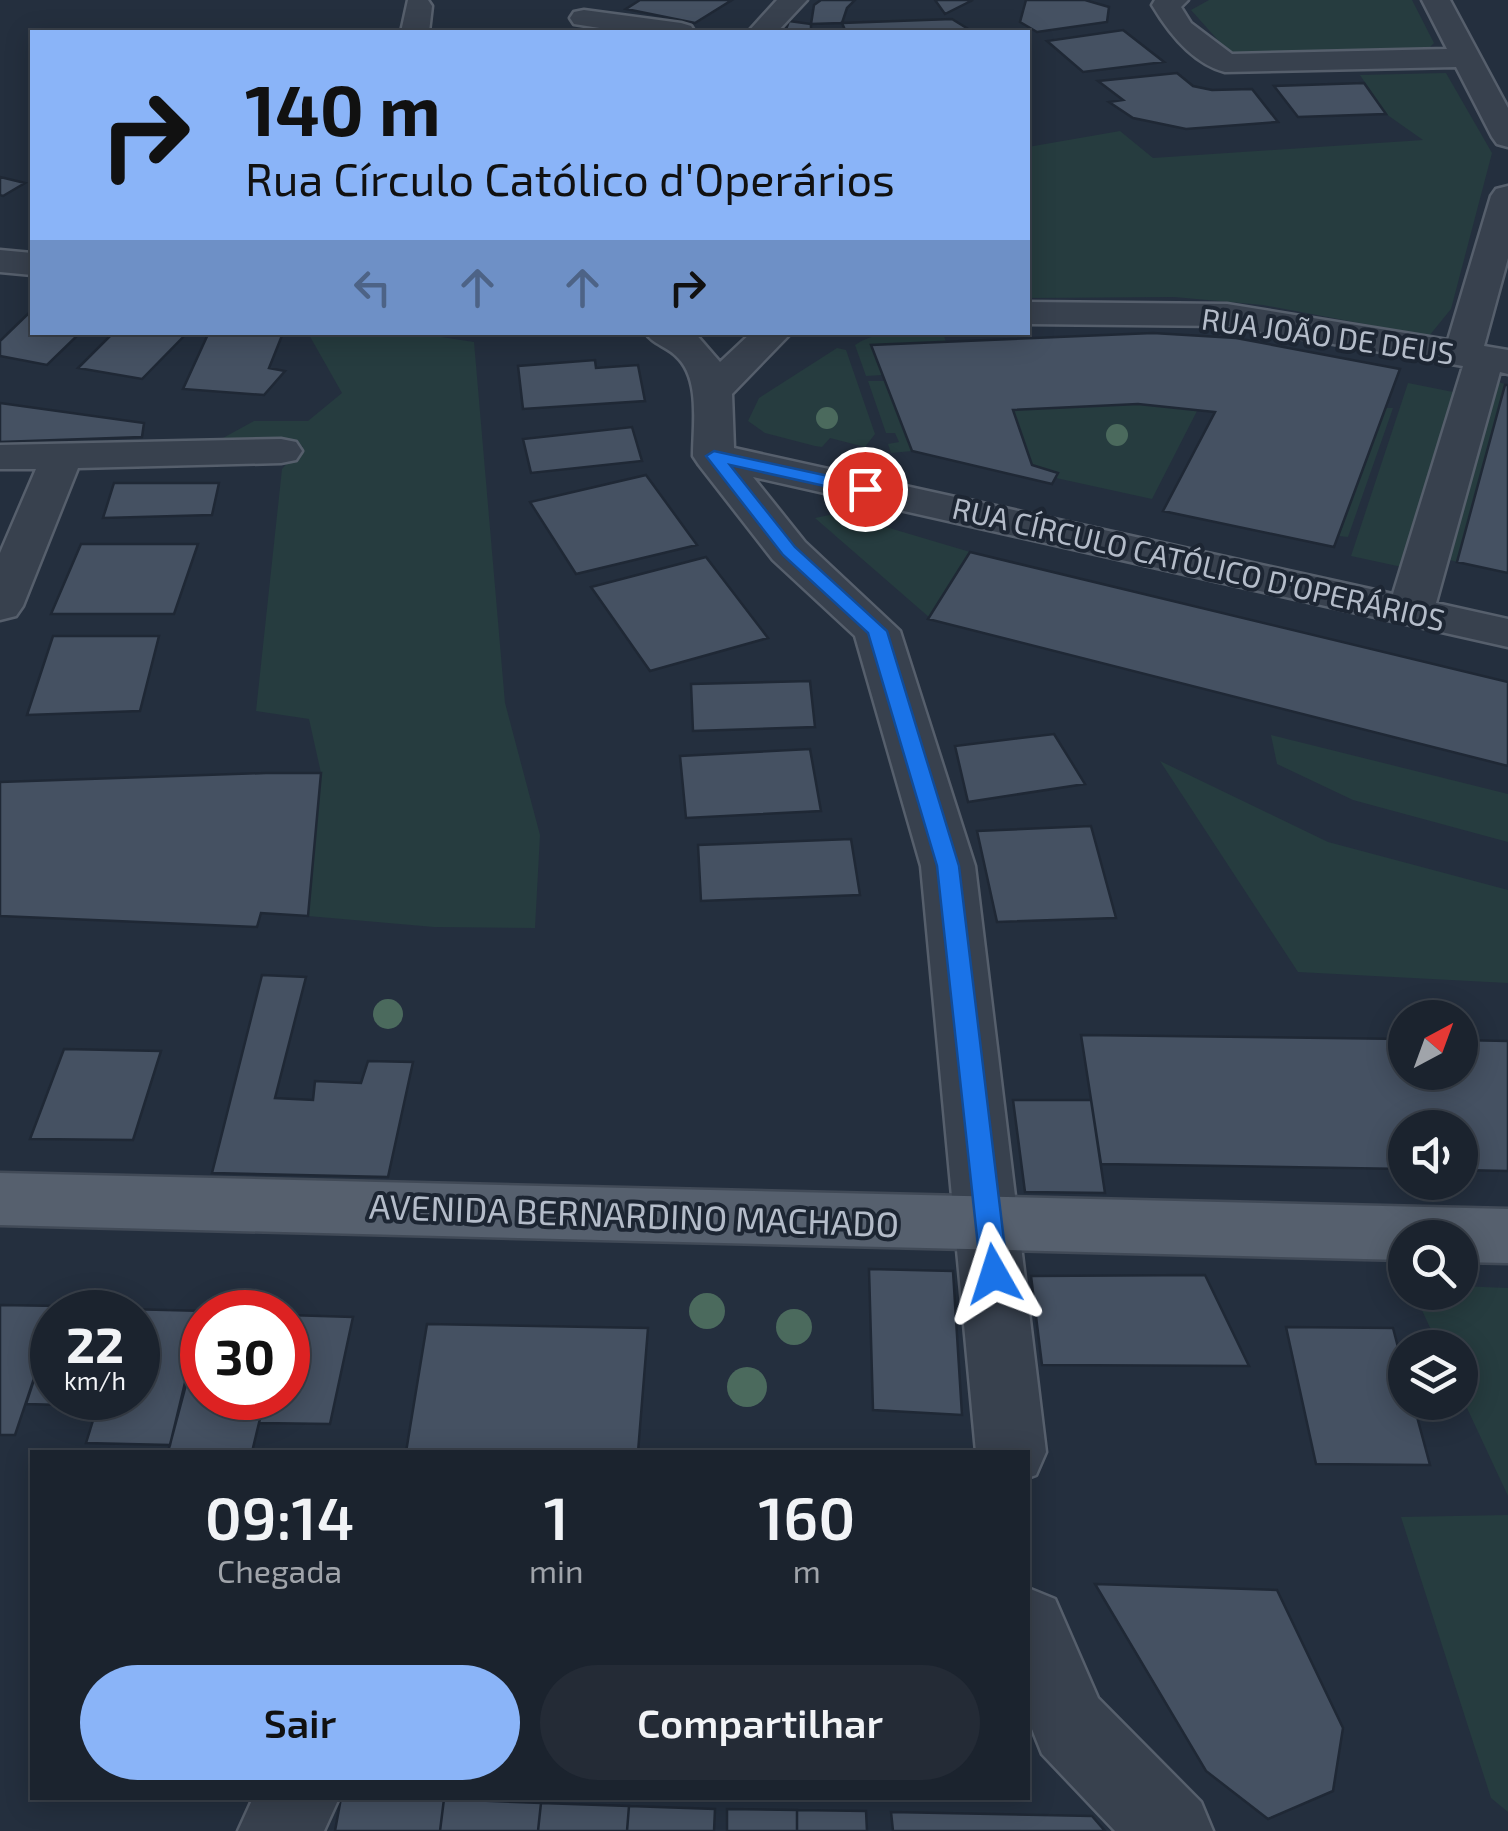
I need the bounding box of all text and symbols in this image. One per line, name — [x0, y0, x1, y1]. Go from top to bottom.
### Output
text: 140 m — [245, 66, 441, 150]
icon: right — [80, 70, 210, 200]
text: Rua Círculo Católico d'Operários — [245, 151, 895, 205]
icon: left — [345, 260, 400, 315]
icon: ahead — [450, 260, 505, 315]
icon: ahead — [555, 260, 610, 315]
icon: right — [660, 260, 715, 315]
street label: RUA JOÃO DE DEUS — [1199, 299, 1457, 371]
pin — [823, 447, 908, 532]
icon: arrive — [838, 462, 893, 517]
street label: RUA CÍRCULO CATÓLICO D'OPERÁRIOS — [949, 489, 1449, 637]
north arrow — [1388, 1000, 1478, 1090]
map controls — [1388, 1000, 1478, 1420]
button: sound — [1388, 1110, 1478, 1200]
street label: AVENIDA BERNARDINO MACHADO — [368, 1184, 900, 1244]
button: search — [1388, 1220, 1478, 1310]
position arrow — [942, 1222, 1046, 1326]
speed limit sign: 30 — [180, 1290, 310, 1420]
text: 22 — [66, 1313, 124, 1373]
button: layers — [1388, 1330, 1478, 1420]
text: km/h — [64, 1365, 126, 1395]
text: 09:14 — [205, 1480, 354, 1552]
text: 1 — [544, 1480, 569, 1552]
text: 160 — [758, 1480, 855, 1552]
text: Chegada — [217, 1551, 342, 1589]
text: min — [529, 1551, 584, 1589]
text: m — [793, 1551, 821, 1589]
button: Sair — [80, 1665, 520, 1780]
button: Compartilhar — [540, 1665, 980, 1780]

